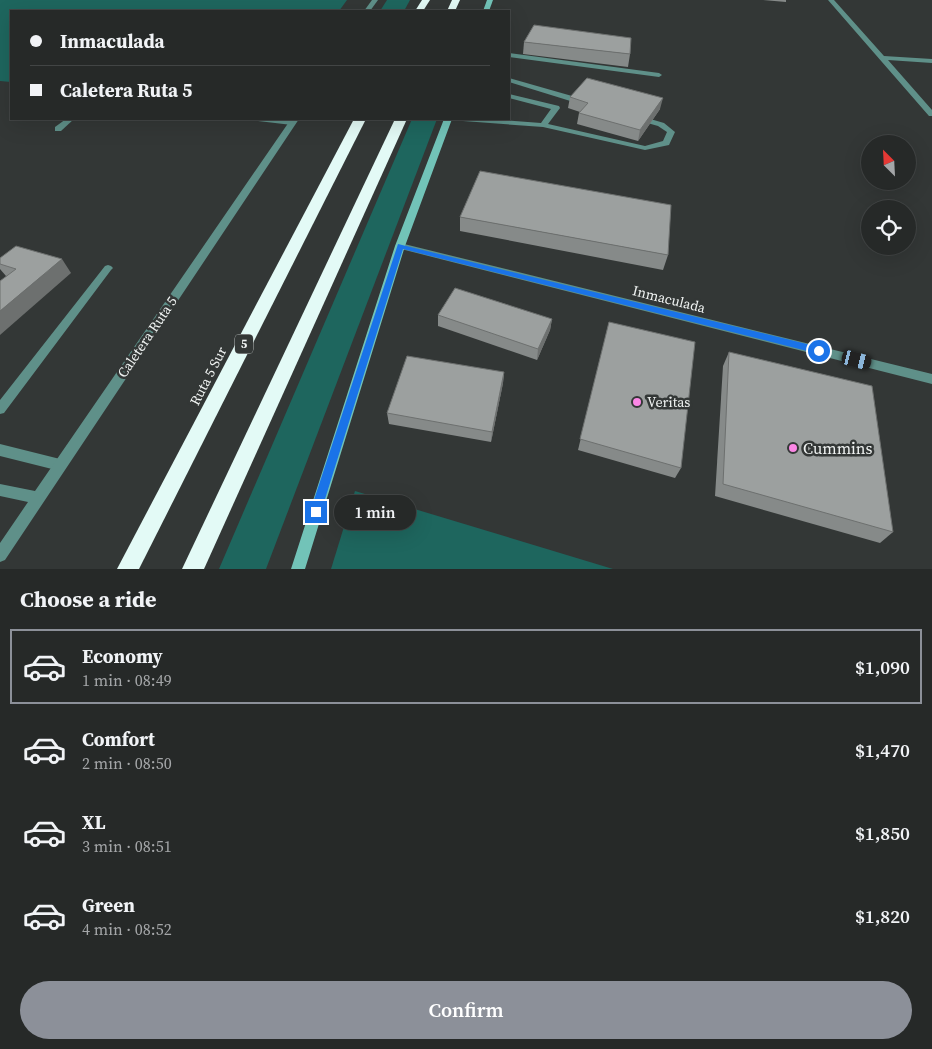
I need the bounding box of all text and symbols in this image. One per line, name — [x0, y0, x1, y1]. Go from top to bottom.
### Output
text: Inmaculada — [60, 28, 165, 54]
text: Caletera Ruta 5 — [60, 77, 192, 103]
north arrow — [861, 135, 916, 190]
map controls — [861, 135, 916, 255]
button: locate — [861, 200, 916, 255]
street label: Inmaculada — [630, 280, 708, 318]
street label: Caletera Ruta 5 — [112, 292, 182, 382]
road number: 5 — [235, 334, 253, 354]
route start — [808, 340, 830, 362]
street label: Ruta 5 Sur — [185, 343, 231, 409]
car — [840, 349, 873, 371]
place label: Veritas — [647, 392, 690, 412]
marker: Veritas — [631, 396, 643, 408]
place label: Cummins — [803, 437, 873, 459]
marker: Cummins — [787, 442, 799, 454]
callout: 1 min — [334, 494, 416, 530]
route end — [305, 501, 327, 523]
text: 1 min — [354, 501, 396, 523]
text: Choose a ride — [20, 584, 157, 614]
text: Economy — [82, 643, 163, 669]
icon: car — [22, 644, 67, 689]
text: $1,090 — [855, 654, 910, 680]
text: 1 min · 08:49 — [82, 669, 172, 691]
text: Comfort — [82, 726, 155, 752]
icon: car — [22, 727, 67, 772]
text: $1,470 — [855, 737, 910, 763]
text: 2 min · 08:50 — [82, 752, 172, 774]
text: XL — [82, 809, 105, 835]
icon: car — [22, 810, 67, 855]
text: $1,850 — [855, 820, 910, 846]
text: 3 min · 08:51 — [82, 835, 172, 857]
text: Green — [82, 892, 135, 918]
icon: car — [22, 893, 67, 938]
text: $1,820 — [855, 903, 910, 929]
text: 4 min · 08:52 — [82, 918, 172, 940]
button: Confirm — [20, 981, 912, 1039]

